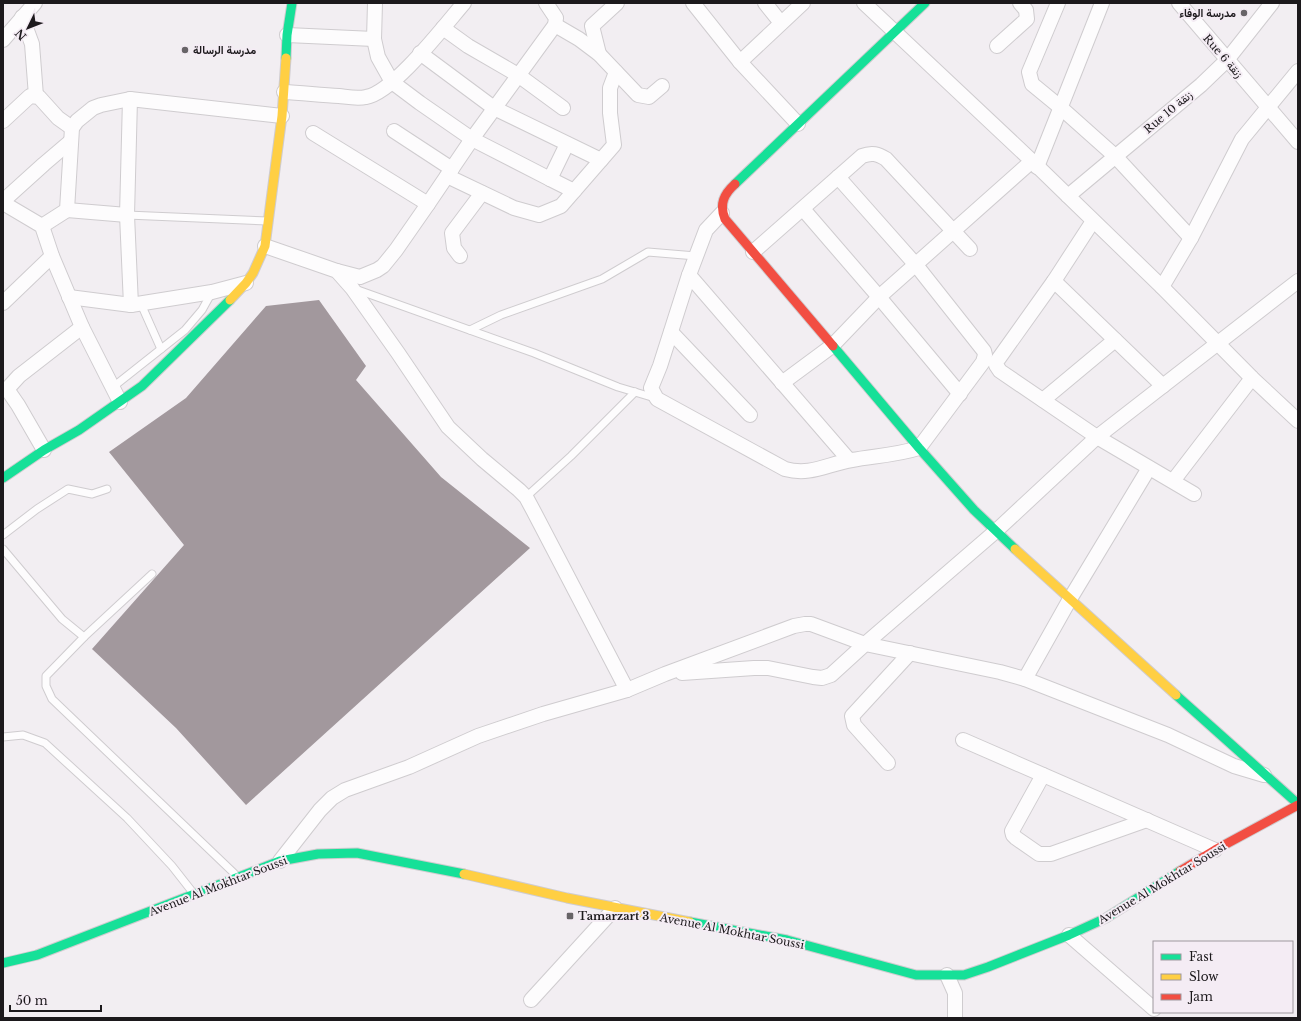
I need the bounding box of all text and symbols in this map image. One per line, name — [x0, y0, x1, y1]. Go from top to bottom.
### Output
place label: مدرسة الوفاء — [1179, 6, 1236, 20]
north arrow — [8, 8, 48, 48]
marker: مدرسة الوفاء — [1239, 8, 1249, 18]
text: N — [12, 26, 29, 43]
street label: Rue 6 زنقة — [1200, 31, 1246, 81]
place label: مدرسة الرسالة — [193, 43, 256, 57]
marker: مدرسة الرسالة — [180, 45, 190, 55]
street label: Rue 10 زنقة — [1141, 88, 1195, 136]
street label: Avenue Al Mokhtar Soussi — [1095, 839, 1229, 927]
street label: Avenue Al Mokhtar Soussi — [146, 853, 289, 919]
place label: Tamarzart 3 — [578, 909, 649, 923]
street label: Avenue Al Mokhtar Soussi — [658, 910, 806, 952]
marker: Tamarzart 3 — [565, 911, 575, 921]
legend — [1153, 941, 1293, 1013]
text: Fast — [1189, 949, 1214, 964]
text: Slow — [1189, 969, 1219, 984]
scale bar — [10, 987, 101, 1013]
text: Jam — [1187, 989, 1213, 1004]
text: 50 m — [16, 993, 48, 1008]

